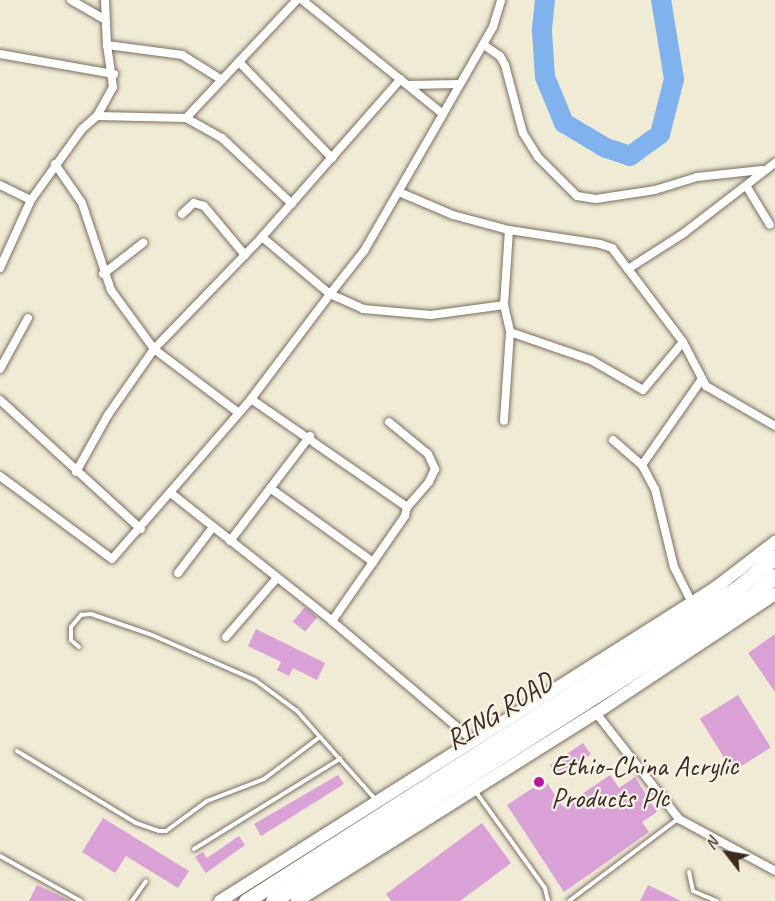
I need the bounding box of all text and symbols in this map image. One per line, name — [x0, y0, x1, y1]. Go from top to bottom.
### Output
street label: RING ROAD — [439, 665, 559, 757]
place label: Ethio-China Acrylic Products Plc — [551, 749, 738, 815]
marker: Ethio-China Acrylic Products Plc — [532, 775, 546, 789]
north arrow — [697, 823, 757, 883]
text: N — [700, 834, 723, 853]

